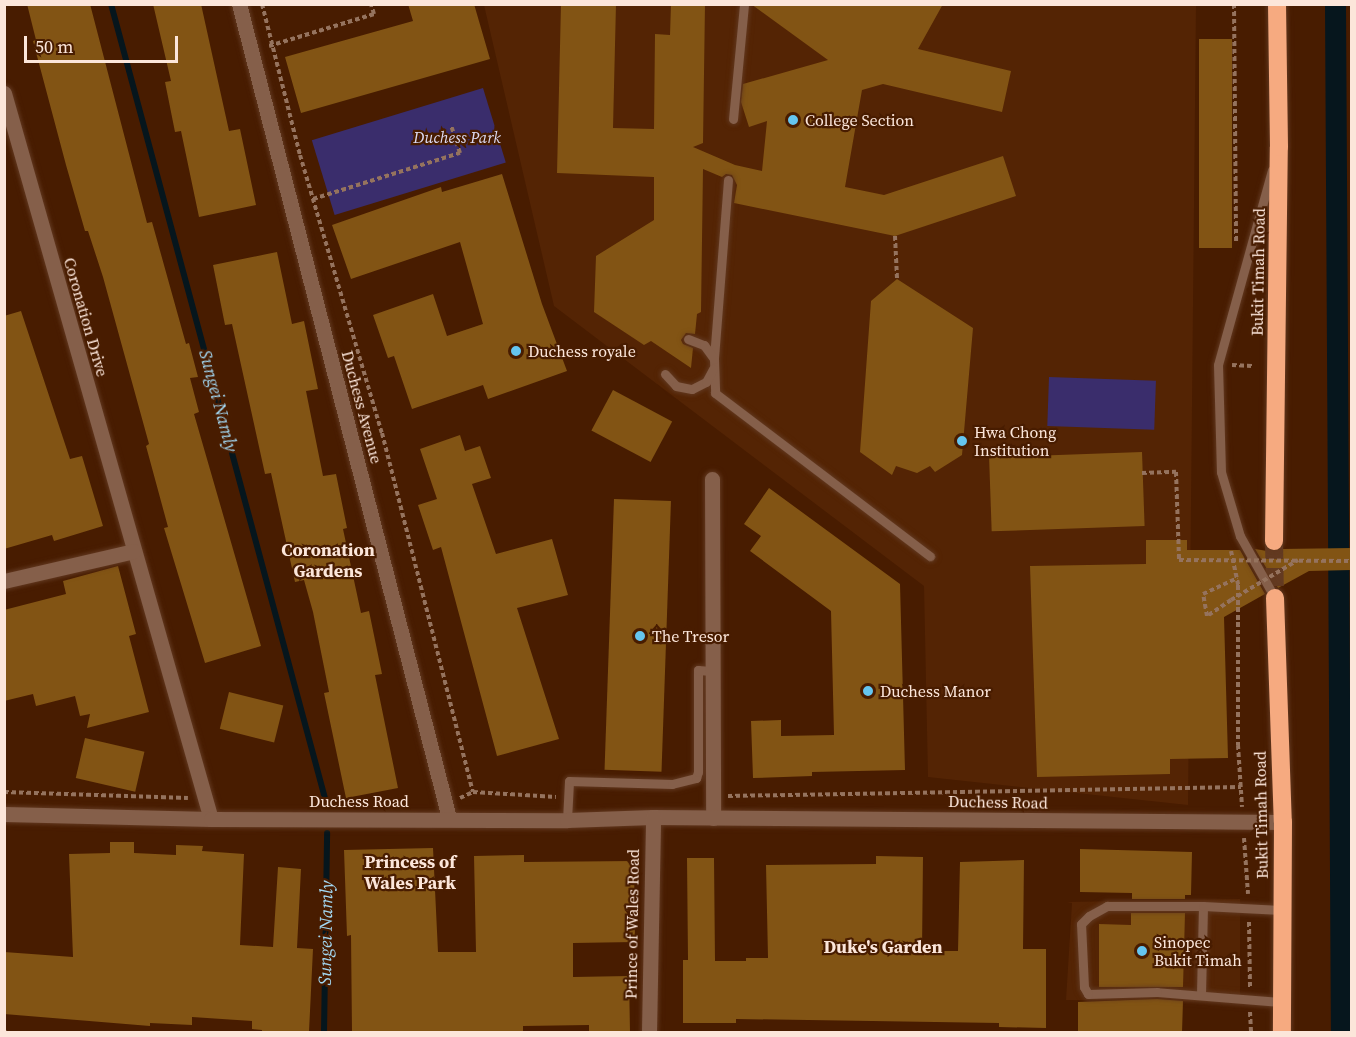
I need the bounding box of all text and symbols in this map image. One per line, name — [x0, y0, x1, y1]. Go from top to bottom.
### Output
scale bar — [27, 24, 182, 62]
text: 50 m — [35, 34, 73, 59]
place label: College Section — [805, 110, 914, 130]
marker: College Section — [786, 113, 800, 127]
park label: Duchess Park — [413, 127, 501, 147]
street label: Bukit Timah Road — [1247, 208, 1269, 336]
street label: Coronation Drive — [60, 255, 112, 379]
place label: Duchess royale — [528, 341, 636, 361]
marker: Duchess royale — [509, 344, 523, 358]
water label: Sungei Namly — [194, 348, 242, 454]
street label: Duchess Avenue — [338, 348, 386, 466]
place label: Hwa Chong Institution — [974, 422, 1056, 460]
marker: Hwa Chong Institution — [955, 434, 969, 448]
district label: Coronation Gardens — [281, 540, 375, 582]
place label: The Tresor — [652, 626, 730, 646]
marker: The Tresor — [633, 629, 647, 643]
place label: Duchess Manor — [880, 681, 991, 701]
marker: Duchess Manor — [861, 684, 875, 698]
street label: Bukit Timah Road — [1250, 751, 1272, 879]
street label: Duchess Road — [309, 791, 409, 811]
street label: Duchess Road — [948, 792, 1048, 812]
street label: Prince of Wales Road — [621, 849, 643, 999]
district label: Princess of Wales Park — [364, 852, 456, 894]
water label: Sungei Namly — [314, 880, 338, 986]
place label: Sinopec Bukit Timah — [1154, 932, 1242, 970]
district label: Duke's Garden — [823, 936, 943, 958]
marker: Sinopec Bukit Timah — [1135, 944, 1149, 958]

